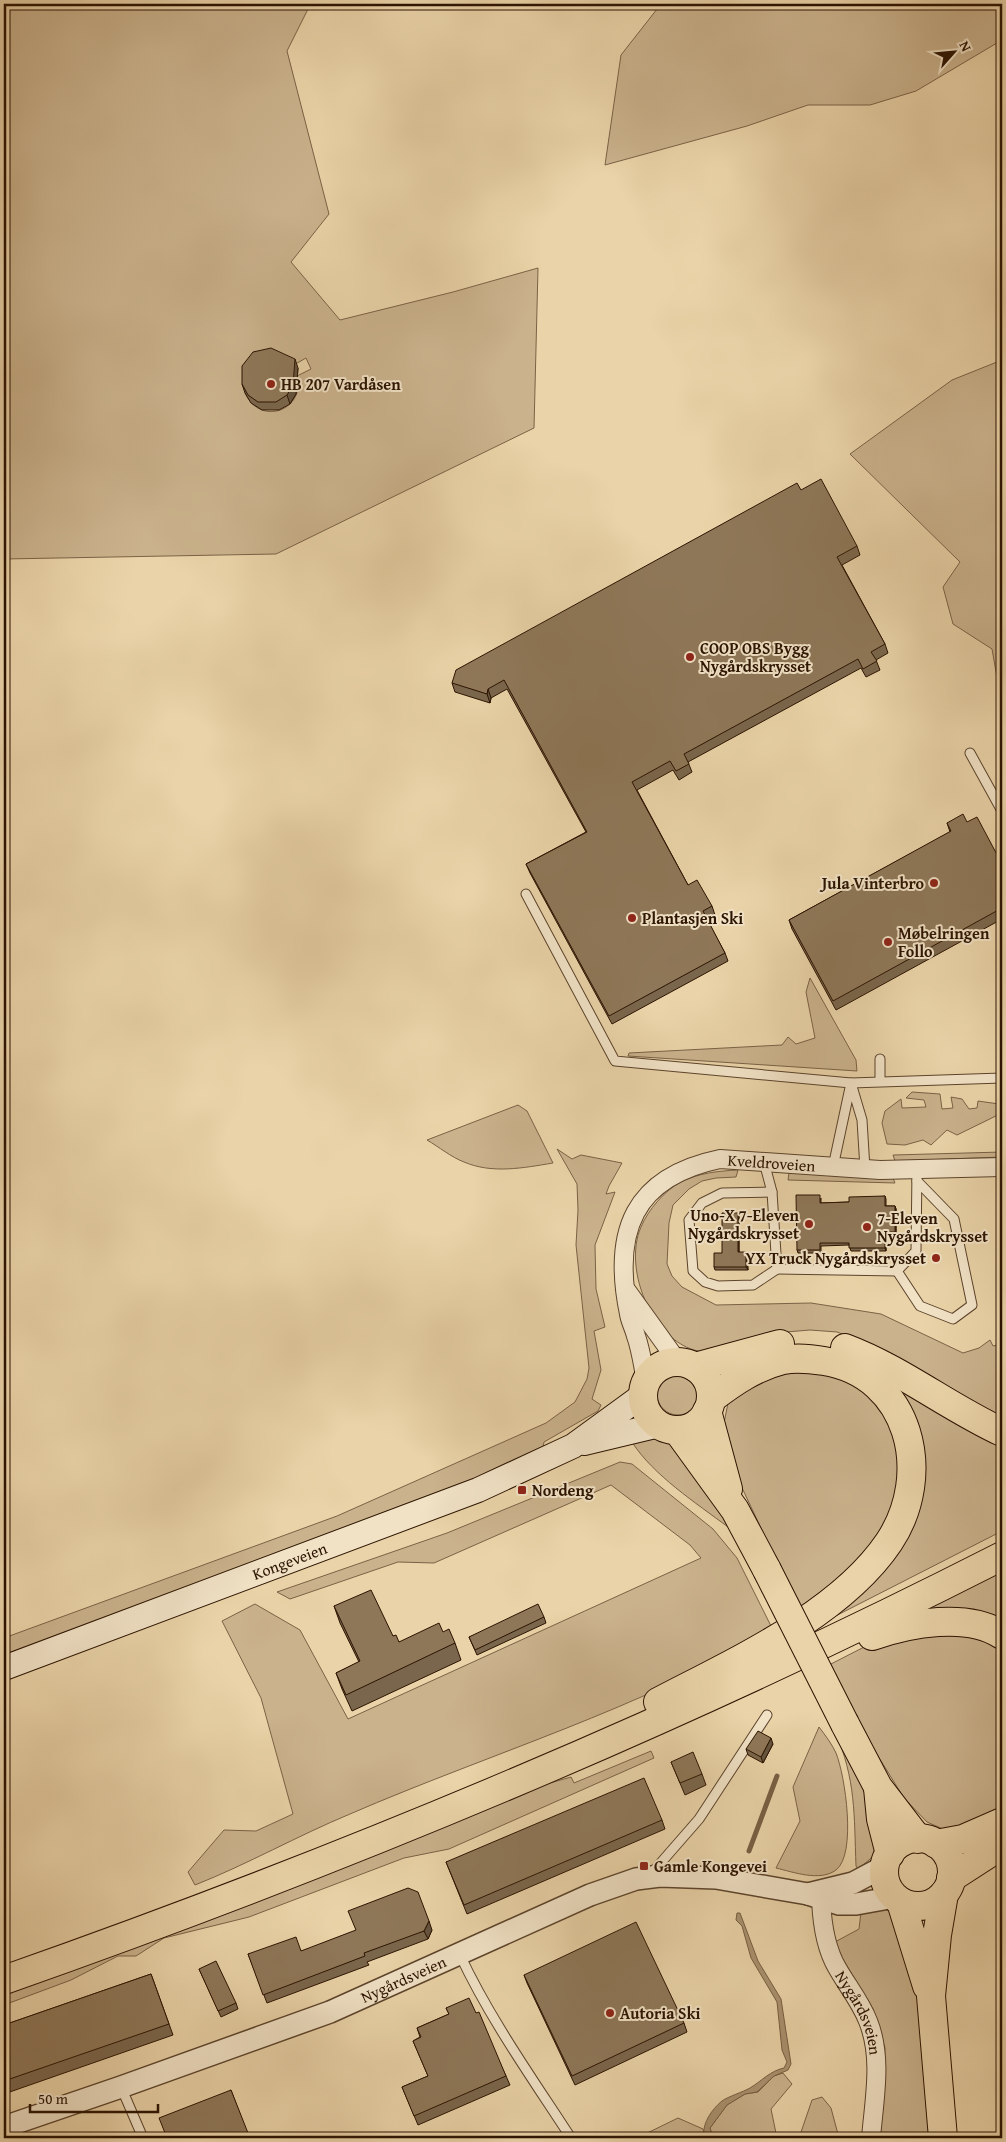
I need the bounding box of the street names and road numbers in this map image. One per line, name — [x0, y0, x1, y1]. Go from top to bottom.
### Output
street label: Kveldroveien — [727, 1148, 816, 1178]
street label: Kongeveien — [249, 1536, 330, 1586]
street label: Nygårdsveien — [357, 1949, 450, 2009]
street label: Nygårdsveien — [829, 1966, 888, 2056]

